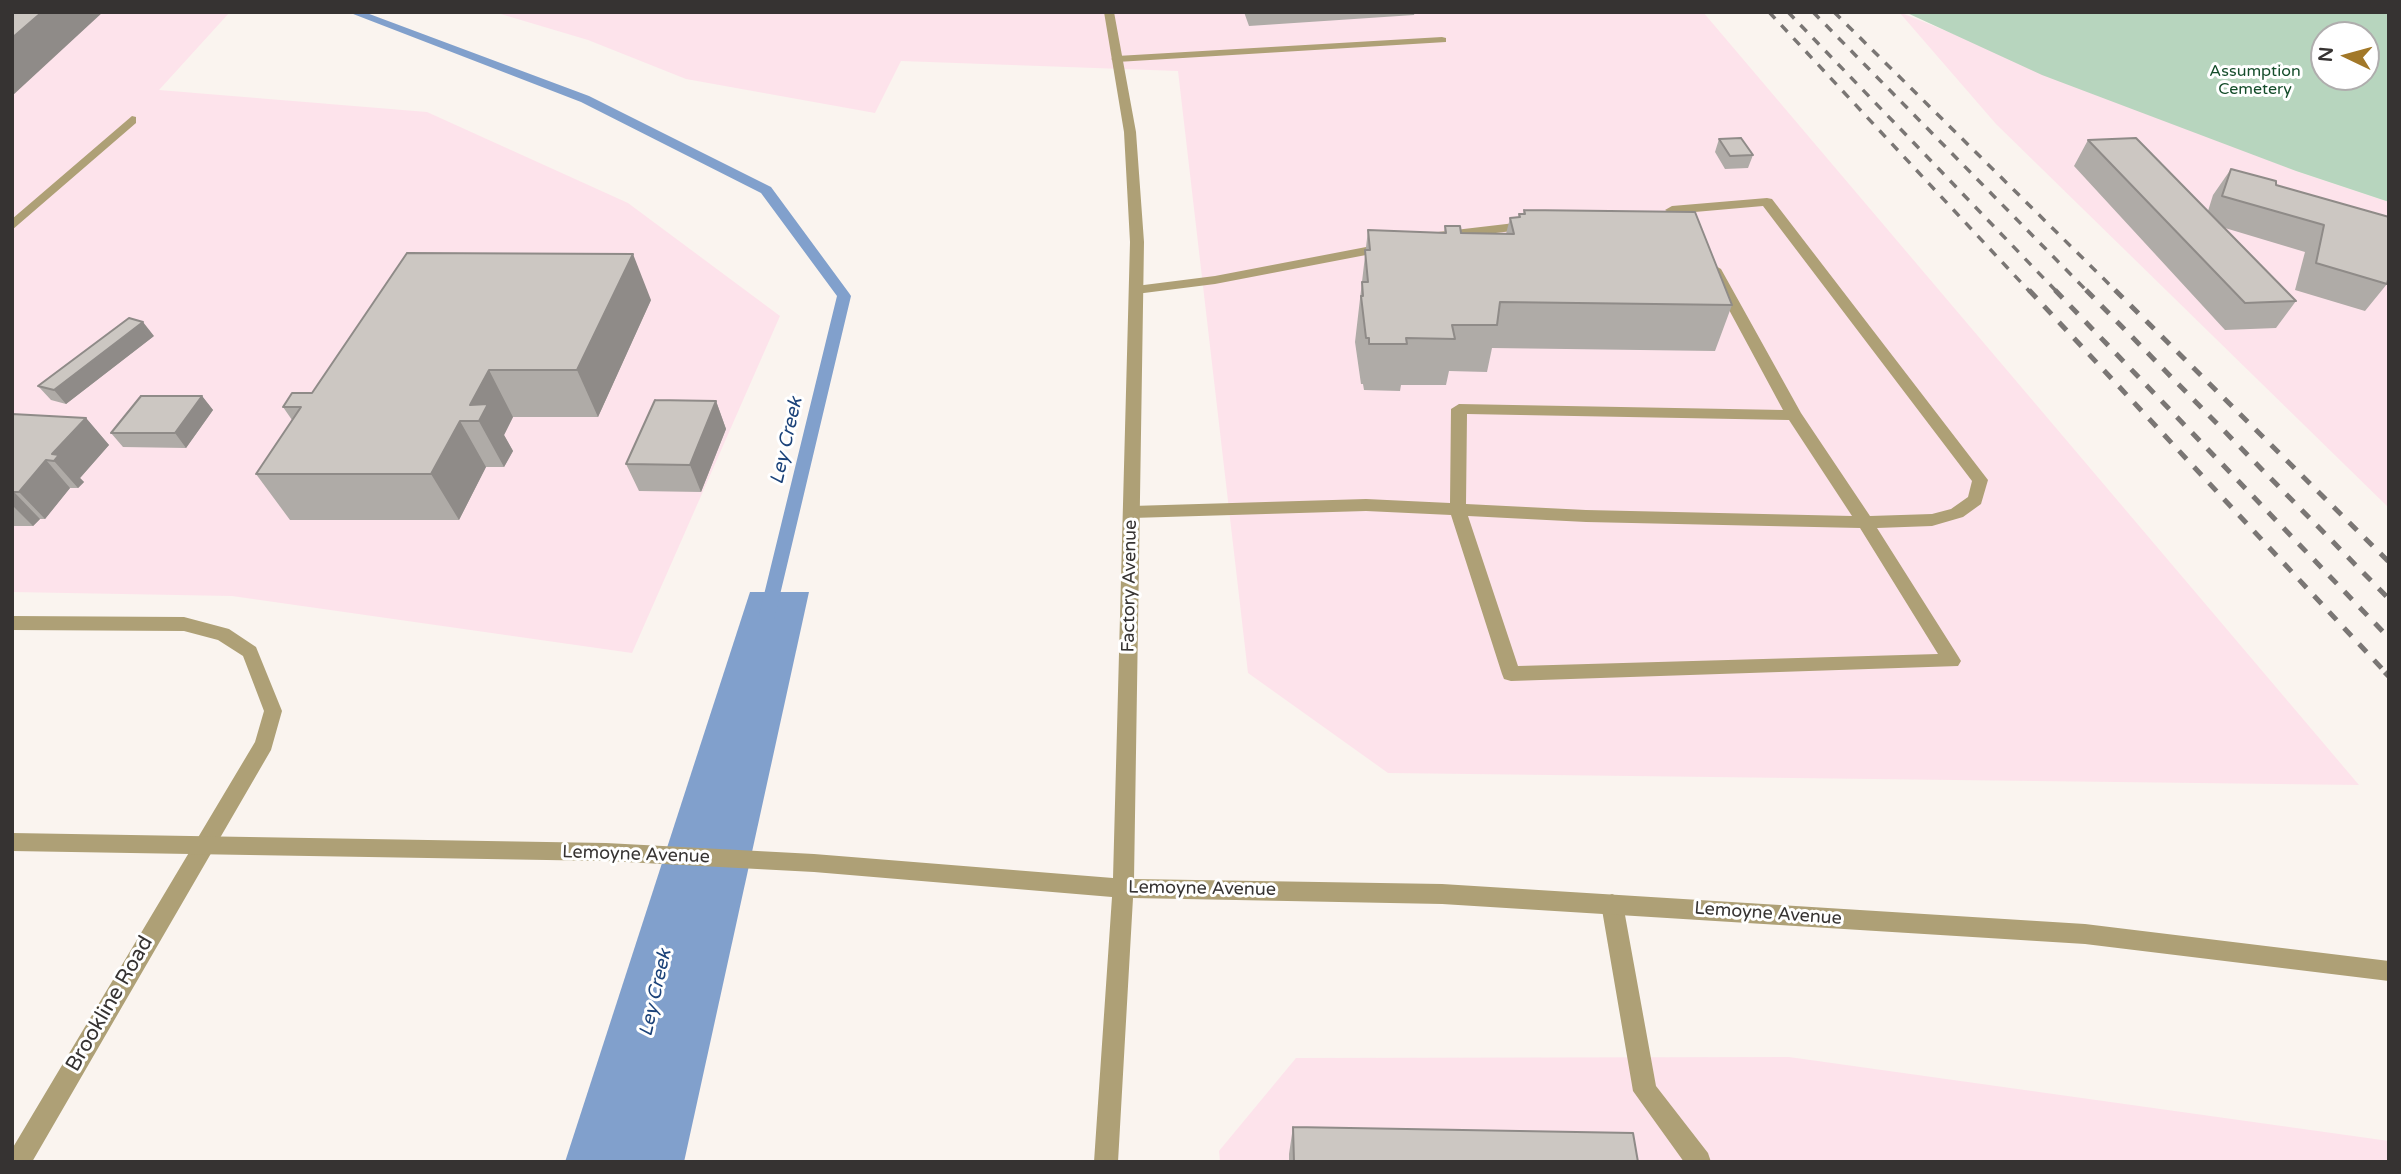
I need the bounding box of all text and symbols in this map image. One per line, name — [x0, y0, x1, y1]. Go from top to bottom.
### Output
north arrow — [2310, 21, 2380, 91]
text: N — [2314, 46, 2338, 63]
park label: Assumption Cemetery — [2209, 62, 2301, 100]
water label: Ley Creek — [766, 395, 808, 487]
street label: Factory Avenue — [1118, 520, 1142, 652]
street label: Lemoyne Avenue — [562, 842, 710, 868]
street label: Lemoyne Avenue — [1128, 877, 1276, 901]
street label: Lemoyne Avenue — [1694, 898, 1842, 930]
street label: Brookline Road — [61, 932, 159, 1076]
water label: Ley Creek — [635, 947, 677, 1039]

